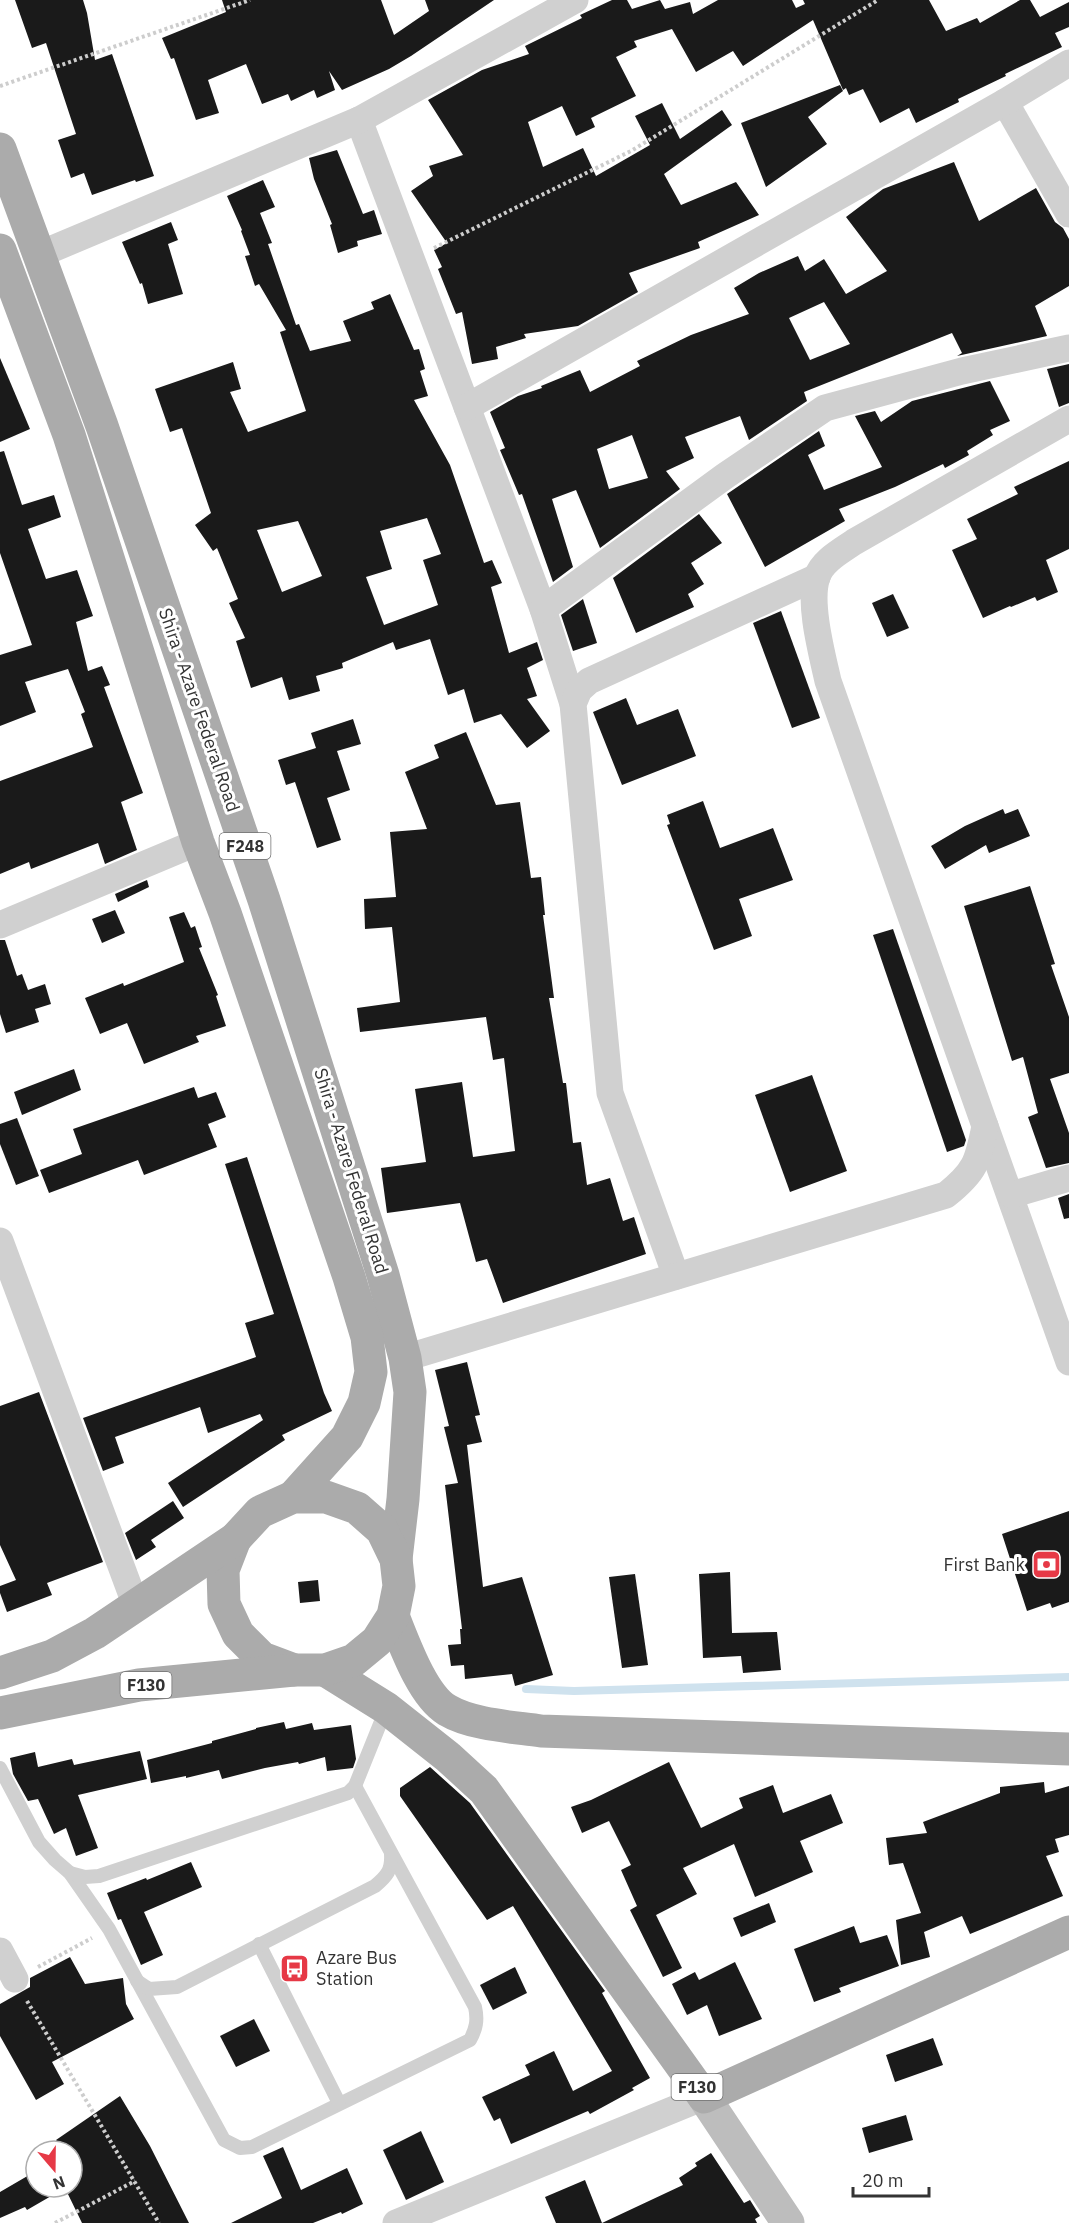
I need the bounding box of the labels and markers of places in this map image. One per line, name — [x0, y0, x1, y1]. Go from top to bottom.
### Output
bank icon: First Bank — [1030, 1549, 1062, 1581]
place label: First Bank — [944, 1553, 1026, 1576]
place label: Azare Bus Station — [316, 1946, 397, 1990]
bus stop icon: Azare Bus Station — [279, 1952, 311, 1984]

